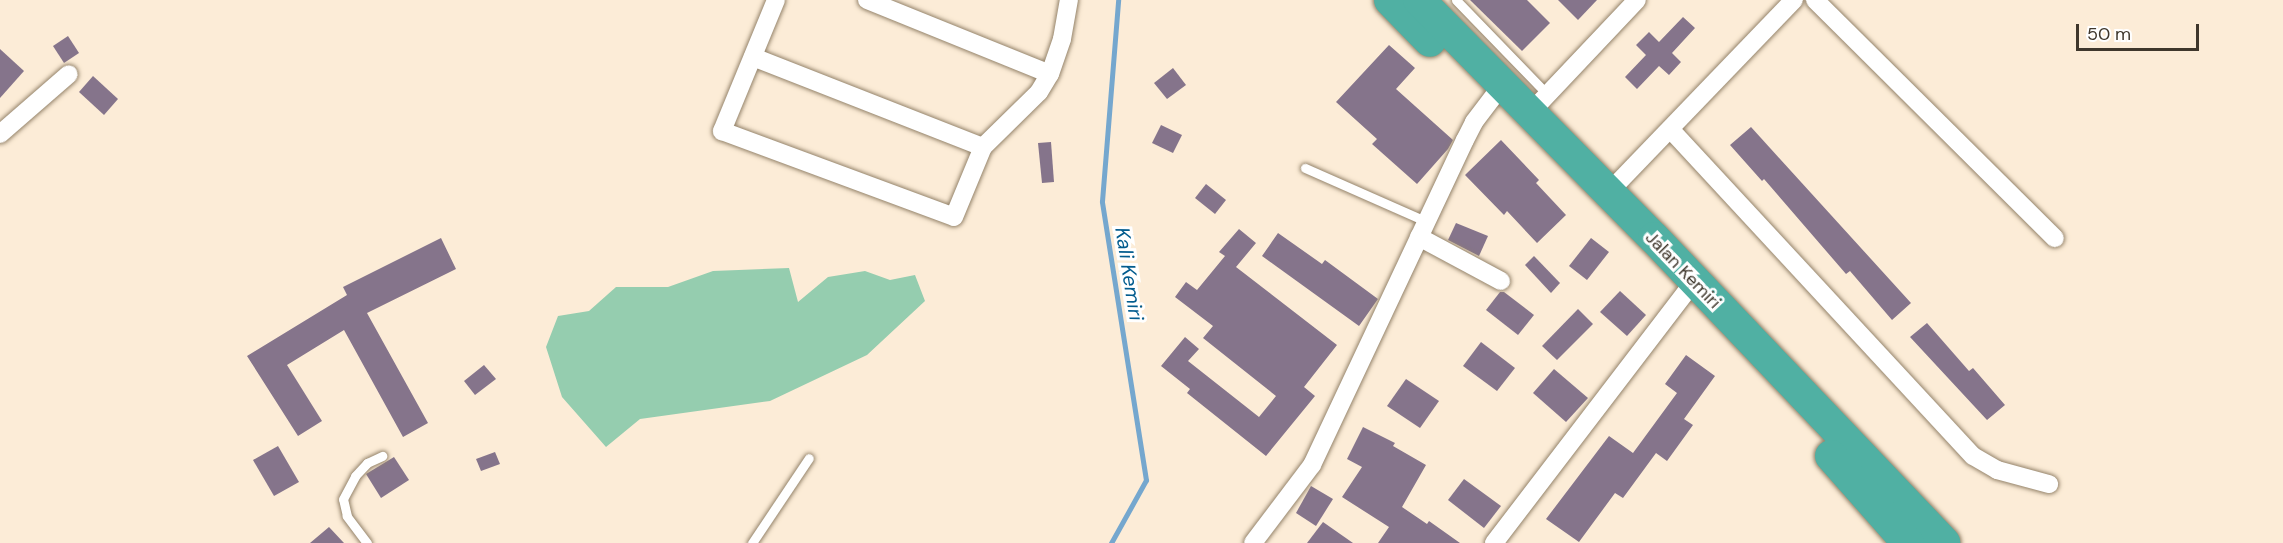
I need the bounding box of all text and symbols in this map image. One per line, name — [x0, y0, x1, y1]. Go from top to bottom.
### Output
scale bar — [2079, 12, 2202, 50]
text: 50 m — [2087, 22, 2131, 46]
water label: Kali Kemiri — [1110, 226, 1148, 322]
street label: Jalan Kemiri — [1641, 227, 1725, 313]

